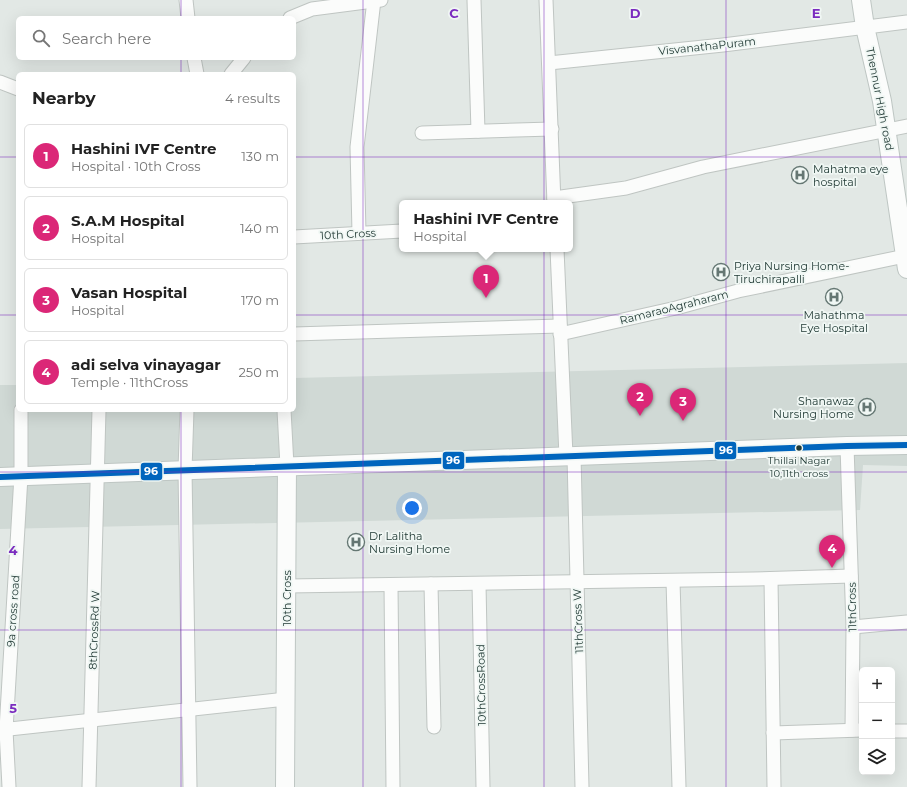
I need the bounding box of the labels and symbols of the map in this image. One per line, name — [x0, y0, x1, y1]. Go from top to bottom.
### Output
text: C — [449, 5, 459, 21]
text: D — [630, 5, 641, 21]
text: E — [812, 5, 821, 21]
street label: VisvanathaPuram — [658, 34, 756, 58]
street label: Thennur High road — [863, 46, 897, 152]
place label: Mahatma eye hospital — [813, 162, 889, 189]
hospital icon: Mahatma eye hospital — [790, 165, 810, 185]
street label: 10th Cross — [320, 226, 377, 242]
place label: Priya Nursing Home- Tiruchirapalli — [734, 259, 849, 286]
hospital icon: Priya Nursing Home- Tiruchirapalli — [711, 262, 731, 282]
pin: 1 — [473, 265, 499, 298]
street label: RamaraoAgraharam — [618, 287, 730, 327]
hospital icon: Mahathma Eye Hospital — [824, 287, 844, 307]
place label: Mahathma Eye Hospital — [800, 308, 868, 335]
pin: 2 — [627, 383, 653, 416]
pin: 3 — [670, 388, 696, 421]
place label: Shanawaz Nursing Home — [773, 394, 854, 421]
hospital icon: Shanawaz Nursing Home — [857, 397, 877, 417]
line badge: 96 — [714, 441, 737, 460]
text: 96 — [719, 443, 733, 457]
marker: Thillai Nagar 10,11th cross — [794, 443, 804, 453]
line badge: 96 — [442, 451, 465, 470]
text: 96 — [446, 453, 460, 467]
place label: Thillai Nagar 10,11th cross — [768, 454, 830, 480]
line badge: 96 — [140, 462, 163, 481]
text: 96 — [144, 464, 158, 478]
your location — [402, 498, 422, 518]
place label: Dr Lalitha Nursing Home — [369, 529, 450, 556]
hospital icon: Dr Lalitha Nursing Home — [346, 532, 366, 552]
pin: 4 — [819, 535, 845, 568]
text: 4 — [9, 542, 18, 558]
street label: 10th Cross — [280, 569, 294, 626]
street label: 9a cross road — [4, 575, 22, 647]
street label: 11thCross — [845, 581, 859, 632]
street label: 11thCross W — [570, 588, 586, 654]
street label: 8thCrossRd W — [86, 590, 102, 670]
street label: 10thCrossRoad — [473, 644, 489, 726]
text: 5 — [9, 700, 17, 716]

